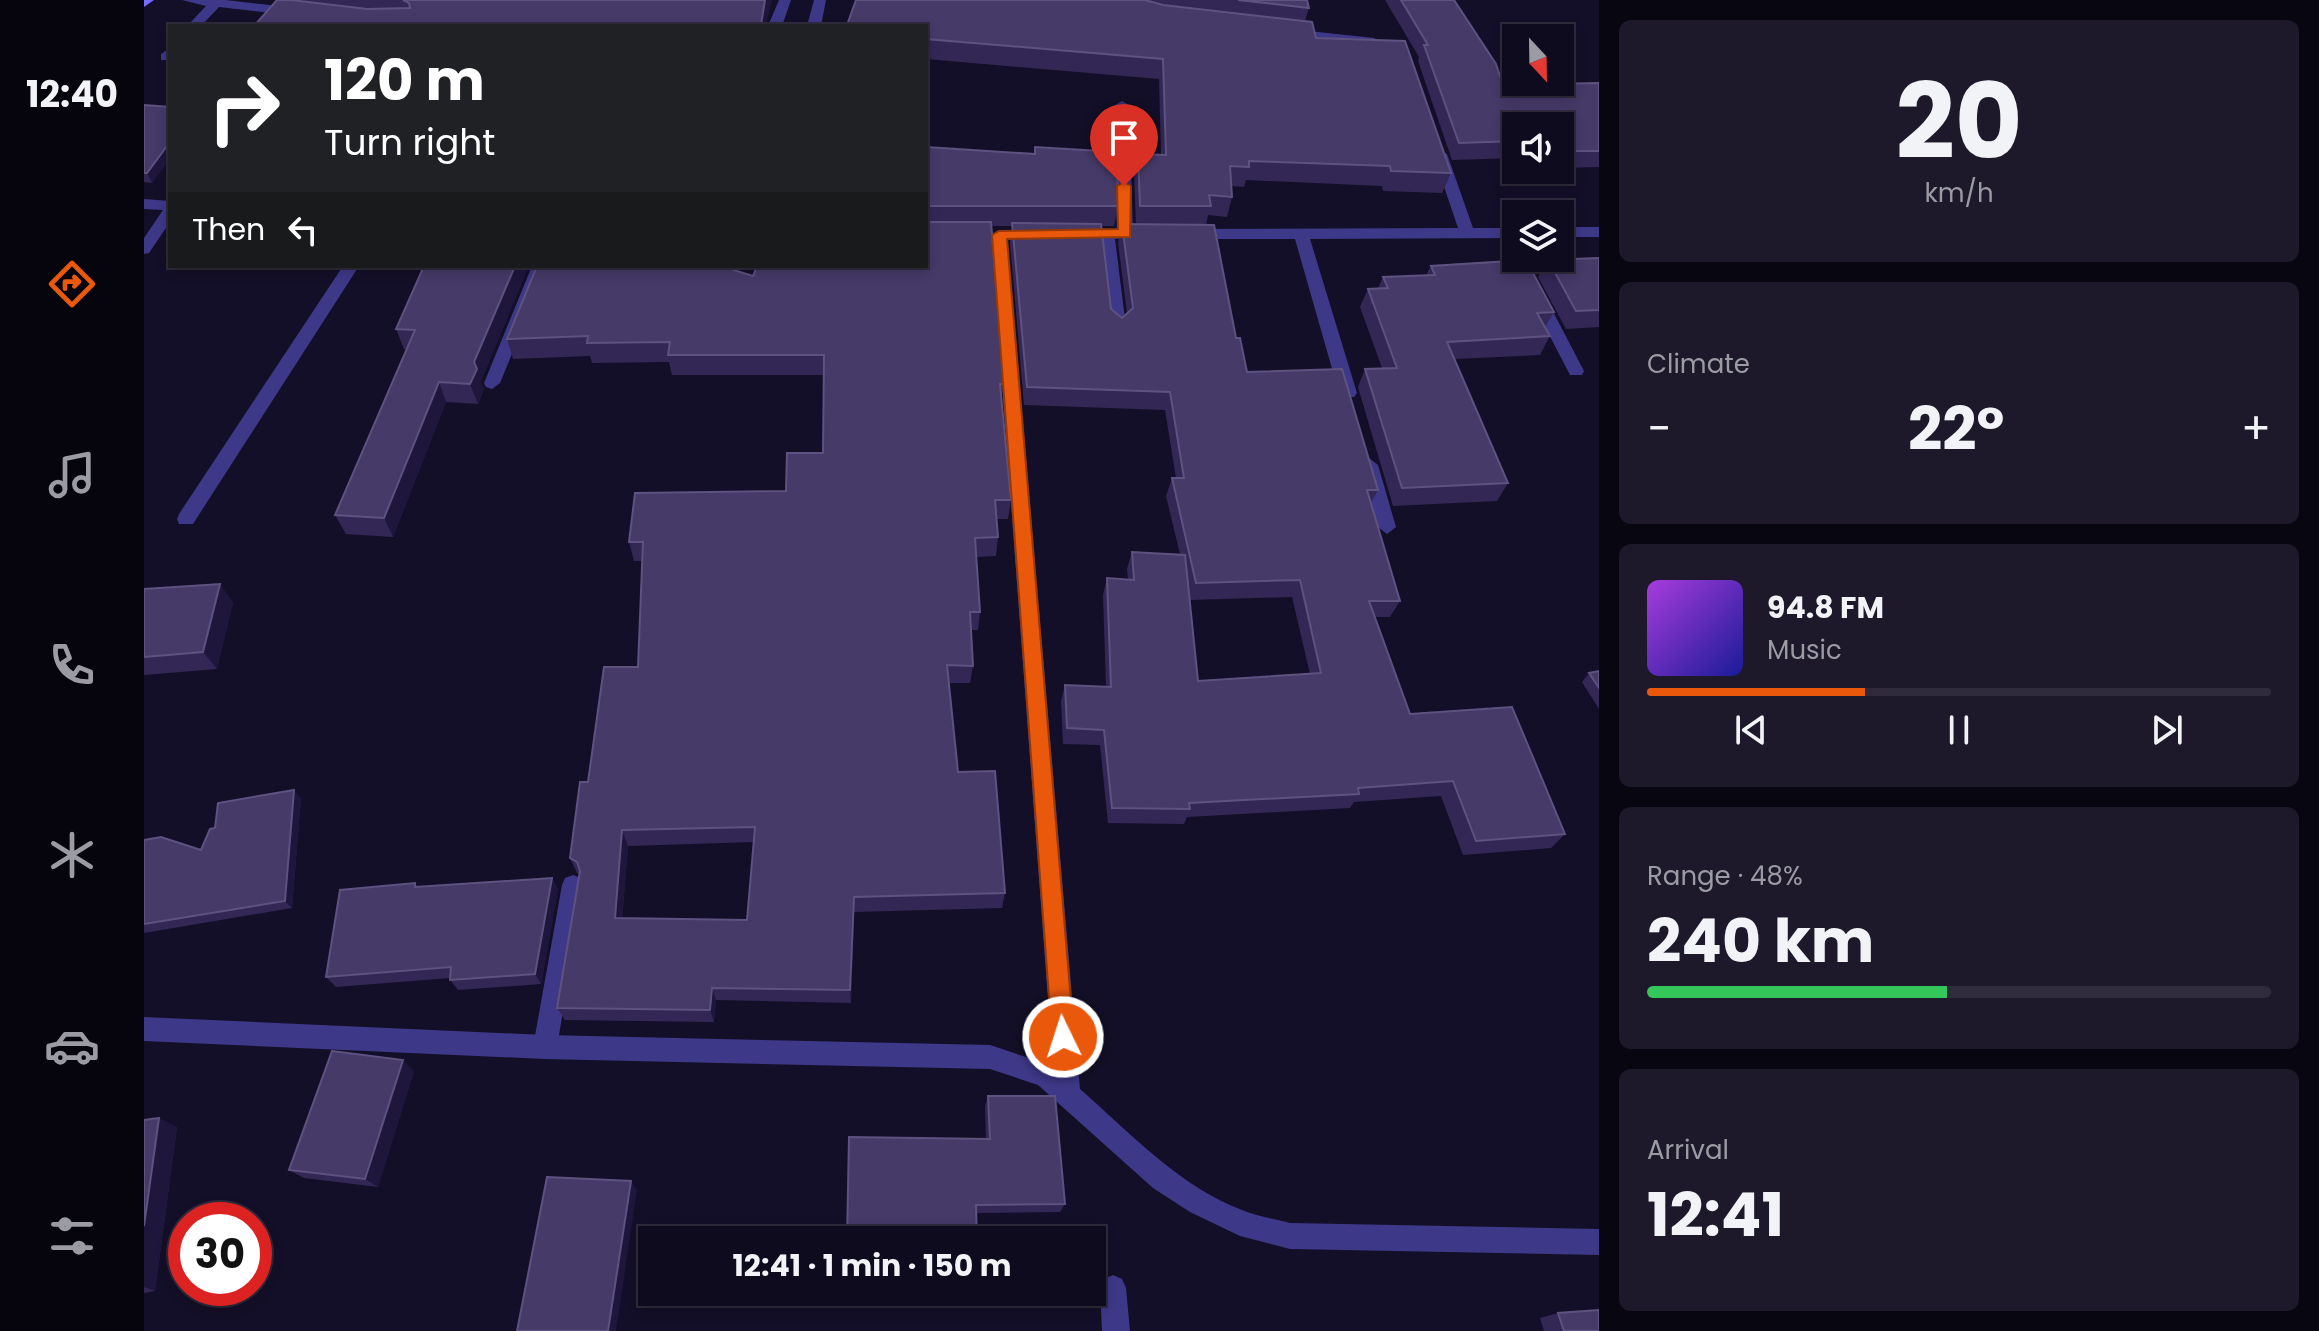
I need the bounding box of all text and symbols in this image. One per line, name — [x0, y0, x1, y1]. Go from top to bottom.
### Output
north arrow — [1502, 24, 1574, 96]
map controls — [1502, 24, 1574, 272]
text: 120 m — [324, 41, 485, 120]
text: 20 — [1895, 49, 2023, 194]
icon: right — [192, 56, 296, 160]
text: 12:40 — [26, 69, 118, 120]
pin — [1090, 104, 1158, 186]
button: sound — [1502, 112, 1574, 184]
icon: arrive — [1102, 116, 1146, 160]
text: Turn right — [324, 117, 495, 168]
text: km/h — [1924, 175, 1994, 211]
button: layers — [1502, 200, 1574, 272]
text: Then — [192, 208, 265, 251]
icon: left — [281, 208, 325, 252]
icon: directions — [44, 256, 100, 312]
text: Climate — [1647, 346, 1750, 382]
text: 22° — [1908, 387, 2004, 471]
text: − — [1647, 398, 1671, 459]
text: + — [2241, 398, 2271, 459]
icon: music — [44, 447, 100, 503]
text: 94.8 FM — [1767, 586, 1884, 629]
text: Music — [1767, 632, 1842, 668]
icon: phone — [44, 637, 100, 693]
icon: previous — [1729, 708, 1773, 752]
icon: pause — [1937, 708, 1981, 752]
icon: next — [2145, 708, 2189, 752]
icon: climate — [44, 827, 100, 883]
text: Range · 48% — [1647, 858, 1803, 894]
text: 240 km — [1647, 899, 1874, 983]
position arrow — [1021, 995, 1105, 1079]
icon: car — [44, 1018, 100, 1074]
text: Arrival — [1647, 1132, 1729, 1168]
text: 12:41 — [1647, 1173, 1784, 1257]
speed limit sign: 30 — [168, 1202, 272, 1306]
icon: filters — [44, 1208, 100, 1264]
text: 12:41 · 1 min · 150 m — [733, 1244, 1011, 1287]

